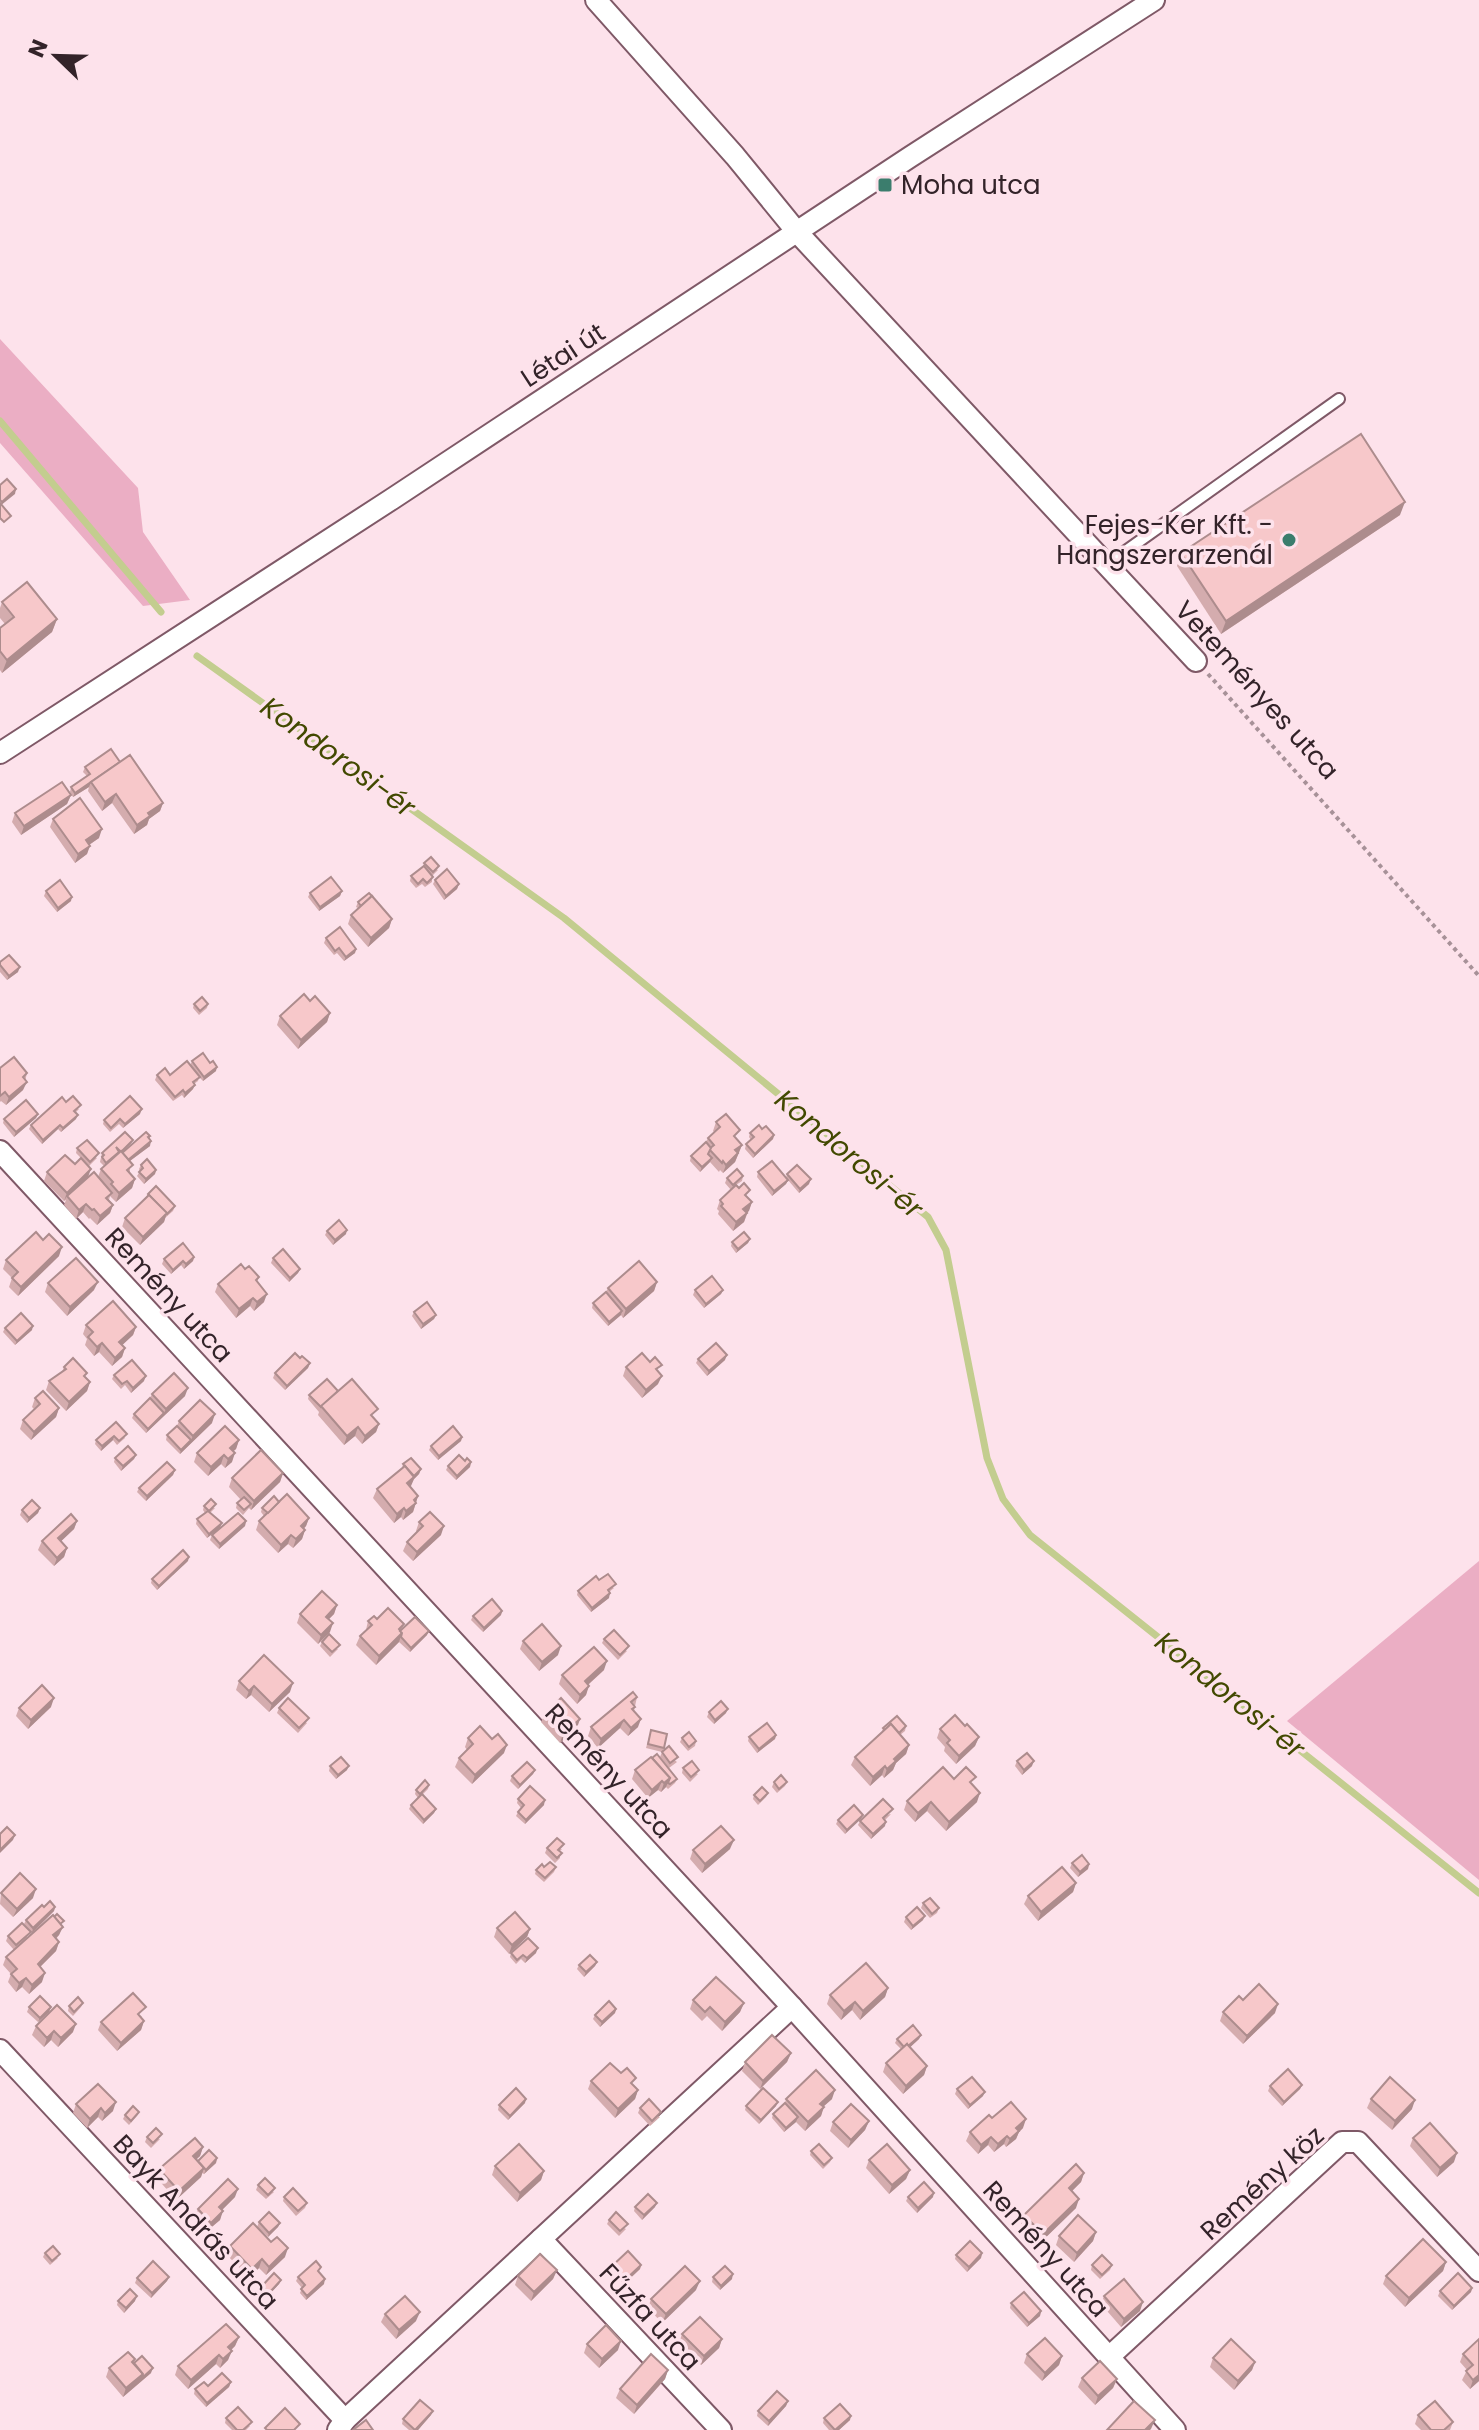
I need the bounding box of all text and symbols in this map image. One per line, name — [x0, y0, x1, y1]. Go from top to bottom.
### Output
north arrow — [16, 16, 96, 96]
text: N — [21, 35, 56, 62]
place label: Moha utca — [901, 167, 1041, 203]
marker: Moha utca — [876, 176, 894, 194]
street label: Létai út — [514, 314, 612, 396]
place label: Fejes-Ker Kft. - Hangszerarzenál — [1056, 507, 1273, 573]
marker: Fejes-Ker Kft. - Hangszerarzenál — [1280, 531, 1298, 549]
street label: Veteményes utca — [1167, 593, 1347, 787]
water label: Kondorosi-ér — [253, 688, 424, 827]
water label: Kondorosi-ér — [767, 1080, 932, 1228]
street label: Remény utca — [97, 1220, 241, 1370]
water label: Kondorosi-ér — [1147, 1622, 1314, 1768]
street label: Remény utca — [537, 1696, 681, 1846]
street label: Remény köz — [1192, 2118, 1332, 2248]
street label: Bayk András utca — [105, 2127, 287, 2317]
street label: Remény utca — [975, 2173, 1117, 2325]
street label: Fűzfa utca — [591, 2256, 709, 2378]

